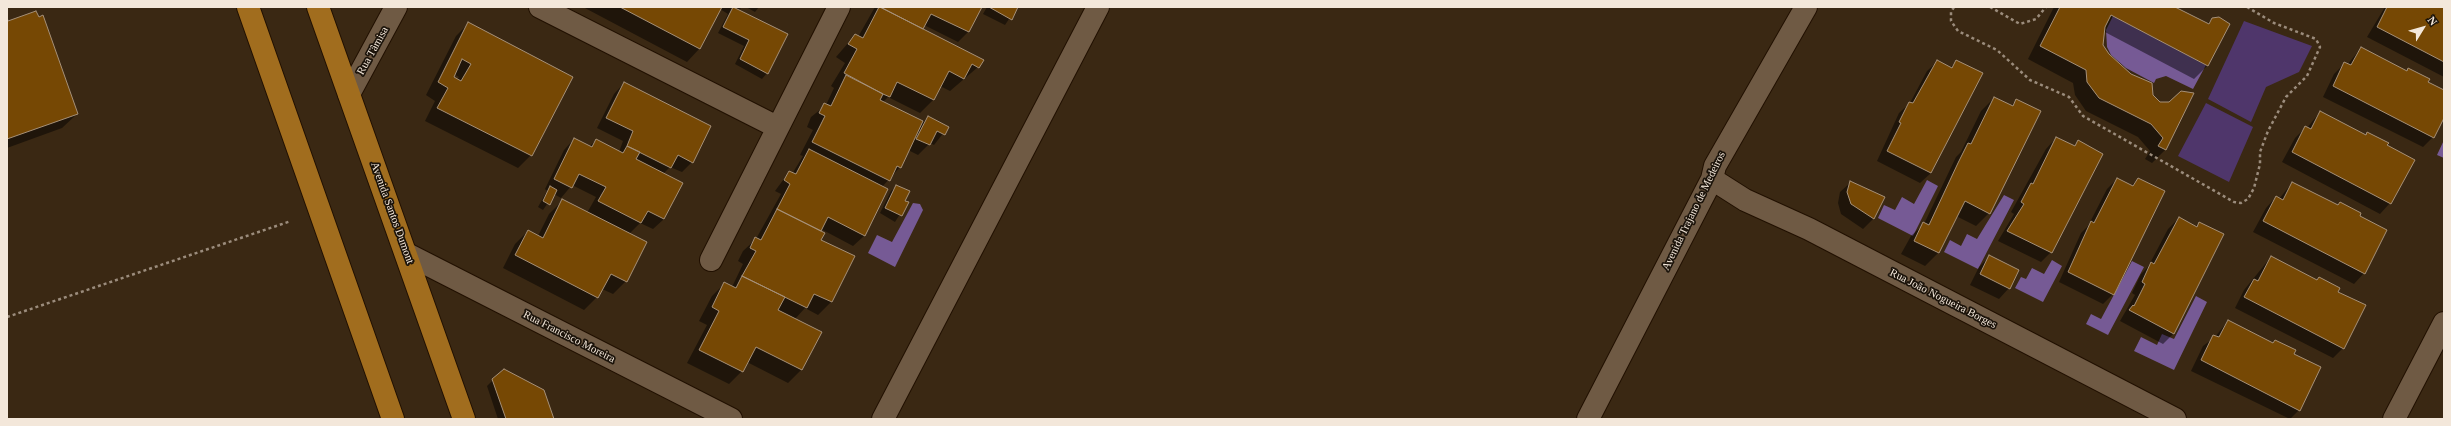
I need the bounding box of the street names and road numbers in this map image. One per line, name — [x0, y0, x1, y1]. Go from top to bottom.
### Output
street label: Rua Tâmisa — [354, 25, 392, 77]
street label: Avenida Trajano de Medeiros — [1659, 149, 1729, 273]
street label: Avenida Santos Dumont — [367, 160, 417, 266]
street label: Rua João Nogueira Borges — [1887, 266, 1999, 332]
street label: Rua Francisco Moreira — [521, 308, 617, 366]

